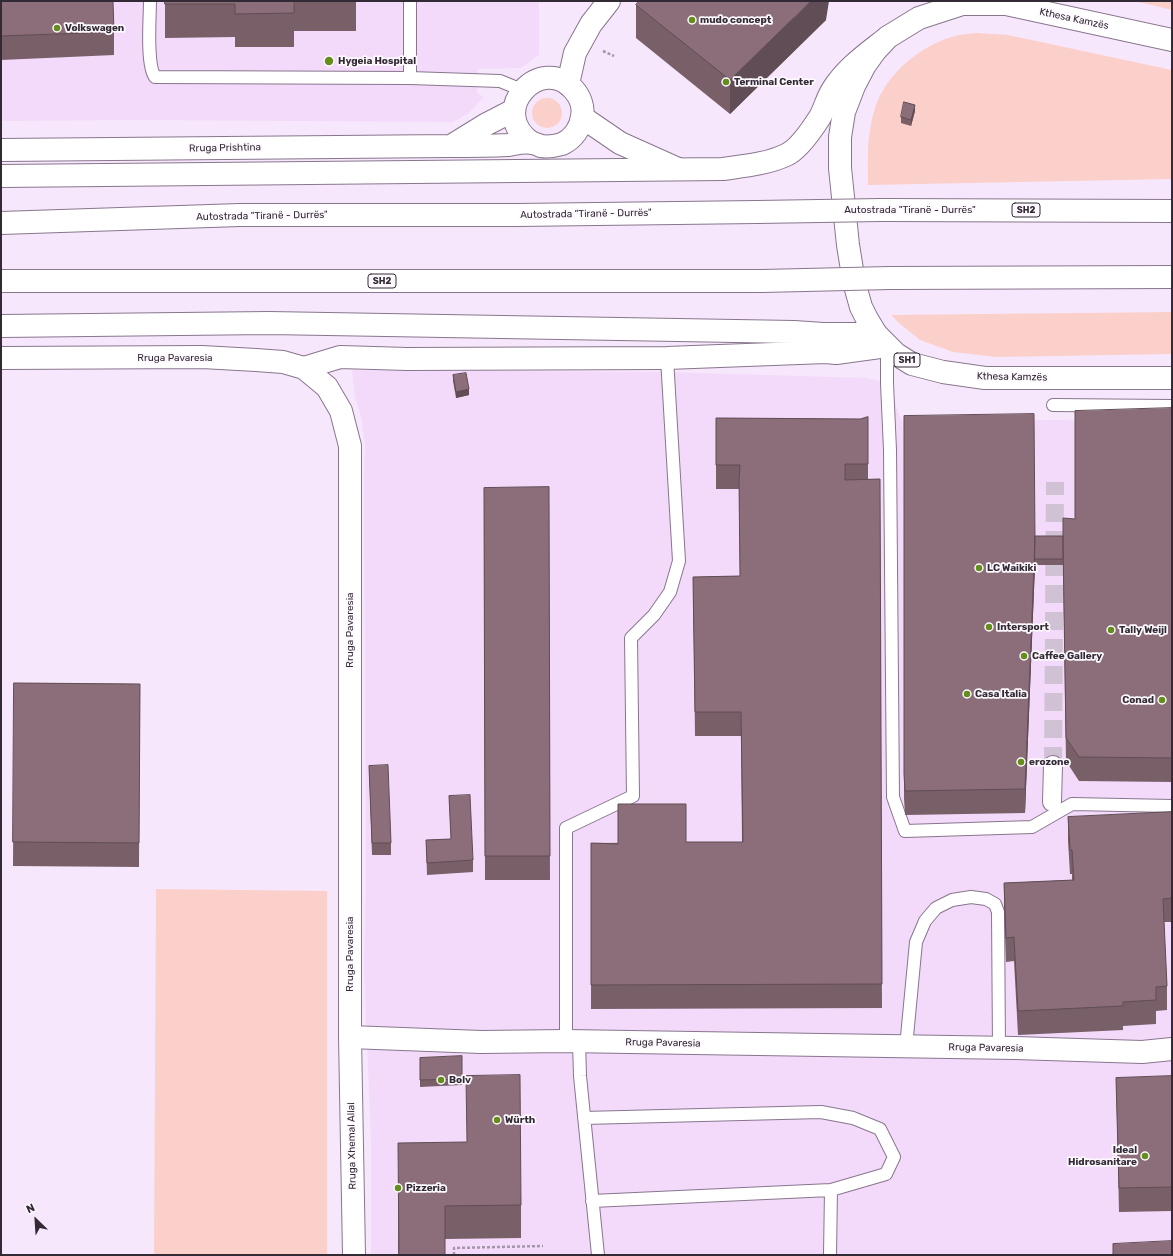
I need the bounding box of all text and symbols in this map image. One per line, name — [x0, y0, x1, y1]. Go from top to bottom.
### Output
street label: Kthesa Kamzës — [1038, 6, 1110, 32]
place label: mudo concept — [700, 14, 771, 26]
marker: mudo concept — [687, 15, 697, 25]
place label: Volkswagen — [65, 22, 124, 34]
marker: Volkswagen — [52, 23, 62, 33]
marker: Hygeia Hospital — [323, 55, 335, 67]
place label: Hygeia Hospital — [338, 55, 416, 67]
place label: Terminal Center — [734, 76, 814, 88]
marker: Terminal Center — [721, 77, 731, 87]
street label: Rruga Prishtina — [189, 141, 261, 155]
road number: SH2 — [1012, 203, 1040, 217]
street label: Autostrada "Tiranë - Durrës" — [844, 204, 976, 216]
street label: Autostrada "Tiranë - Durrës" — [520, 207, 652, 221]
street label: Autostrada "Tiranë - Durrës" — [196, 209, 328, 223]
road number: SH2 — [368, 274, 396, 288]
street label: Rruga Pavaresia — [137, 352, 213, 364]
road number: SH1 — [894, 353, 920, 367]
street label: Kthesa Kamzës — [977, 370, 1047, 384]
place label: LC Waikiki — [987, 562, 1036, 574]
marker: LC Waikiki — [974, 563, 984, 573]
street label: Rruga Pavaresia — [344, 592, 356, 668]
place label: Intersport — [997, 621, 1049, 633]
marker: Intersport — [984, 622, 994, 632]
place label: Tally Weijl — [1119, 624, 1167, 636]
marker: Tally Weijl — [1106, 625, 1116, 635]
place label: Caffee Gallery — [1032, 650, 1102, 662]
marker: Caffee Gallery — [1019, 651, 1029, 661]
place label: Casa Italia — [975, 688, 1027, 700]
marker: Casa Italia — [962, 689, 972, 699]
place label: Conad — [1122, 694, 1154, 706]
marker: Conad — [1157, 695, 1167, 705]
place label: erozone — [1029, 756, 1069, 768]
marker: erozone — [1016, 757, 1026, 767]
street label: Rruga Pavaresia — [344, 916, 356, 992]
street label: Rruga Pavaresia — [625, 1036, 701, 1050]
street label: Rruga Pavaresia — [948, 1041, 1024, 1055]
place label: Bolv — [449, 1074, 471, 1086]
marker: Bolv — [436, 1075, 446, 1085]
street label: Rruga Xhemal Allal — [345, 1102, 359, 1190]
place label: Würth — [505, 1114, 535, 1126]
marker: Würth — [492, 1115, 502, 1125]
place label: Ideal Hidrosanitare — [1068, 1144, 1137, 1168]
marker: Ideal Hidrosanitare — [1140, 1151, 1150, 1161]
place label: Pizzeria — [406, 1182, 446, 1194]
marker: Pizzeria — [393, 1183, 403, 1193]
north arrow — [16, 1200, 56, 1240]
text: N — [24, 1201, 37, 1216]

